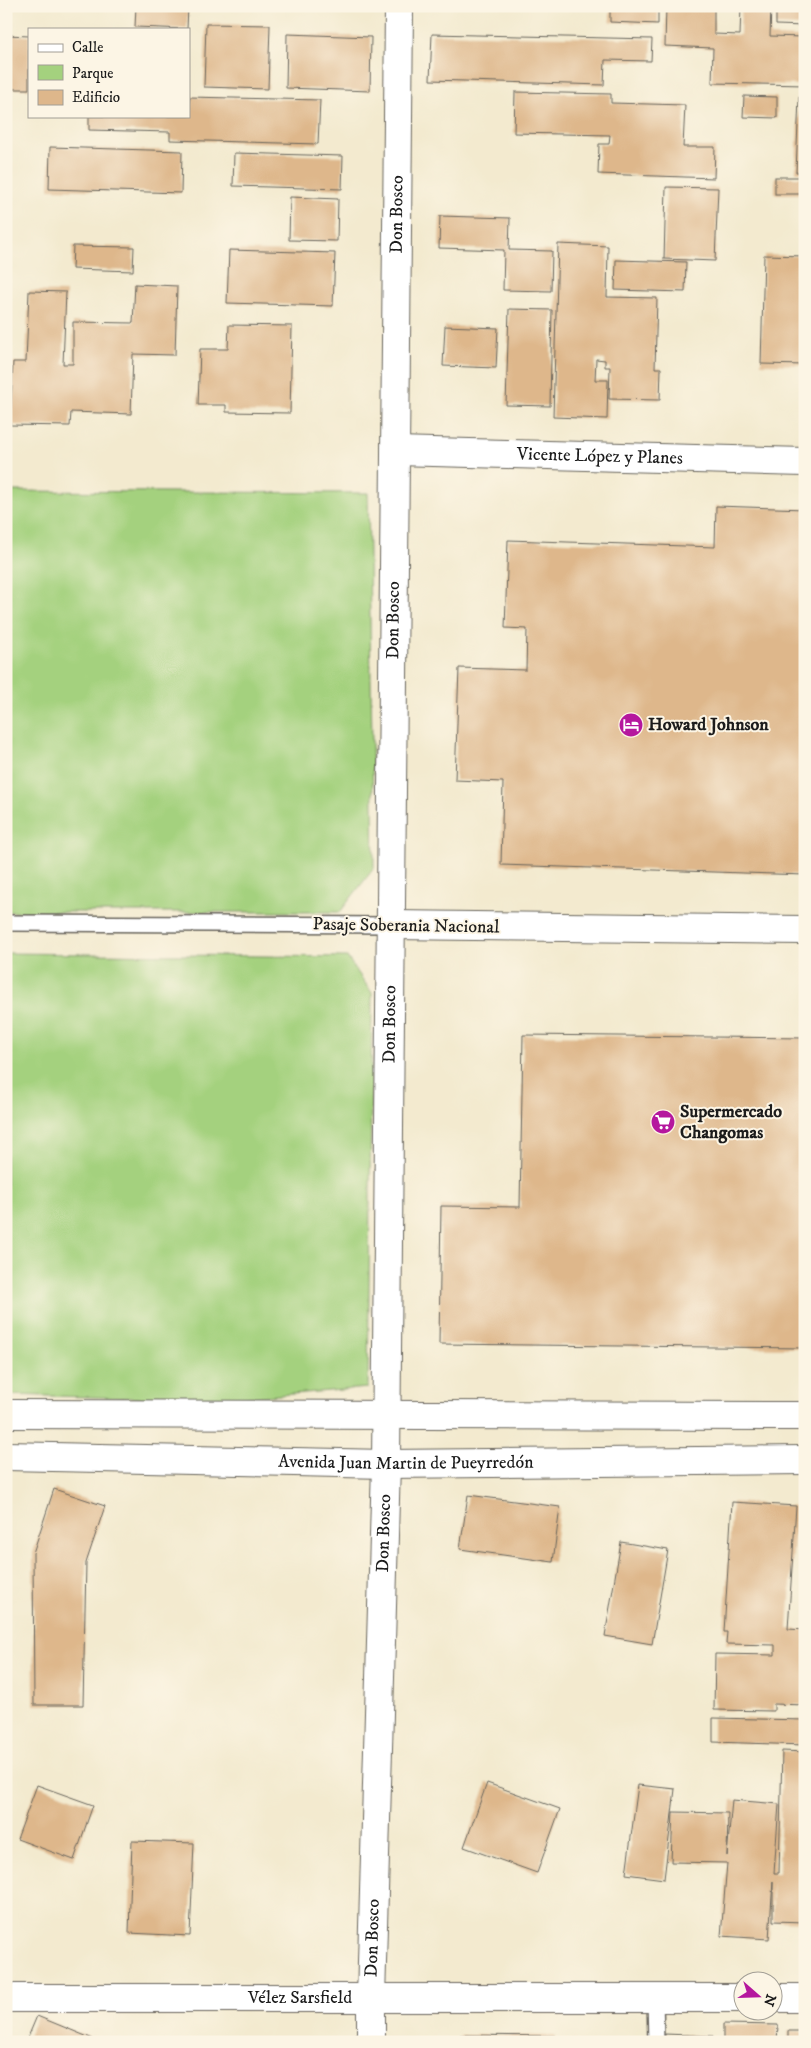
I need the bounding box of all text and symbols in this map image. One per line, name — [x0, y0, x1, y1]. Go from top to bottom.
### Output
legend — [28, 28, 190, 118]
text: Calle — [72, 38, 104, 57]
text: Parque — [72, 64, 113, 83]
text: Edificio — [72, 88, 120, 107]
street label: Don Bosco — [386, 175, 408, 253]
street label: Vicente López y Planes — [516, 443, 683, 470]
street label: Don Bosco — [382, 581, 405, 659]
hotel icon: Howard Johnson — [618, 712, 644, 738]
place label: Howard Johnson — [648, 714, 769, 736]
street label: Pasaje Soberania Nacional — [312, 913, 500, 939]
street label: Don Bosco — [379, 985, 401, 1063]
place label: Supermercado Changomas — [680, 1101, 782, 1144]
supermarket icon: Supermercado Changomas — [650, 1109, 676, 1135]
street label: Avenida Juan Martin de Pueyrredón — [278, 1451, 534, 1475]
street label: Don Bosco — [372, 1494, 396, 1573]
street label: Don Bosco — [361, 1898, 385, 1977]
north arrow — [734, 1970, 784, 2020]
street label: Vélez Sarsfield — [247, 1987, 352, 2009]
text: N — [759, 1992, 780, 2009]

